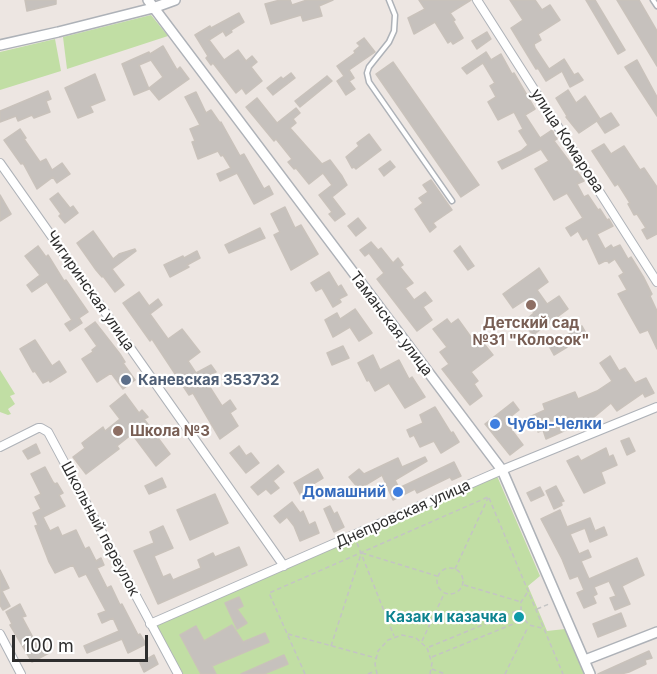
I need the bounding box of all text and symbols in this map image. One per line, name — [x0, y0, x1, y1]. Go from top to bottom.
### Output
street label: улица Комарова — [527, 86, 607, 196]
street label: Чигиринская улица — [42, 228, 138, 354]
street label: Таманская улица — [346, 268, 436, 380]
marker: Детский сад №31 "Колосок" — [524, 298, 538, 312]
place label: Детский сад №31 "Колосок" — [472, 314, 590, 349]
place label: Каневская 353732 — [138, 371, 279, 389]
marker: Каневская 353732 — [119, 373, 133, 387]
place label: Чубы-Челки — [507, 415, 602, 433]
marker: Чубы-Челки — [488, 417, 502, 431]
place label: Школа №3 — [130, 422, 210, 440]
marker: Школа №3 — [111, 424, 125, 438]
street label: Школьный переулок — [57, 459, 143, 599]
street label: Днепровская улица — [333, 476, 473, 552]
place label: Домашний — [302, 483, 386, 501]
marker: Домашний — [391, 485, 405, 499]
place label: Казак и казачка — [385, 608, 507, 626]
marker: Казак и казачка — [512, 610, 526, 624]
scale bar — [15, 623, 152, 661]
text: 100 m — [23, 635, 74, 656]

